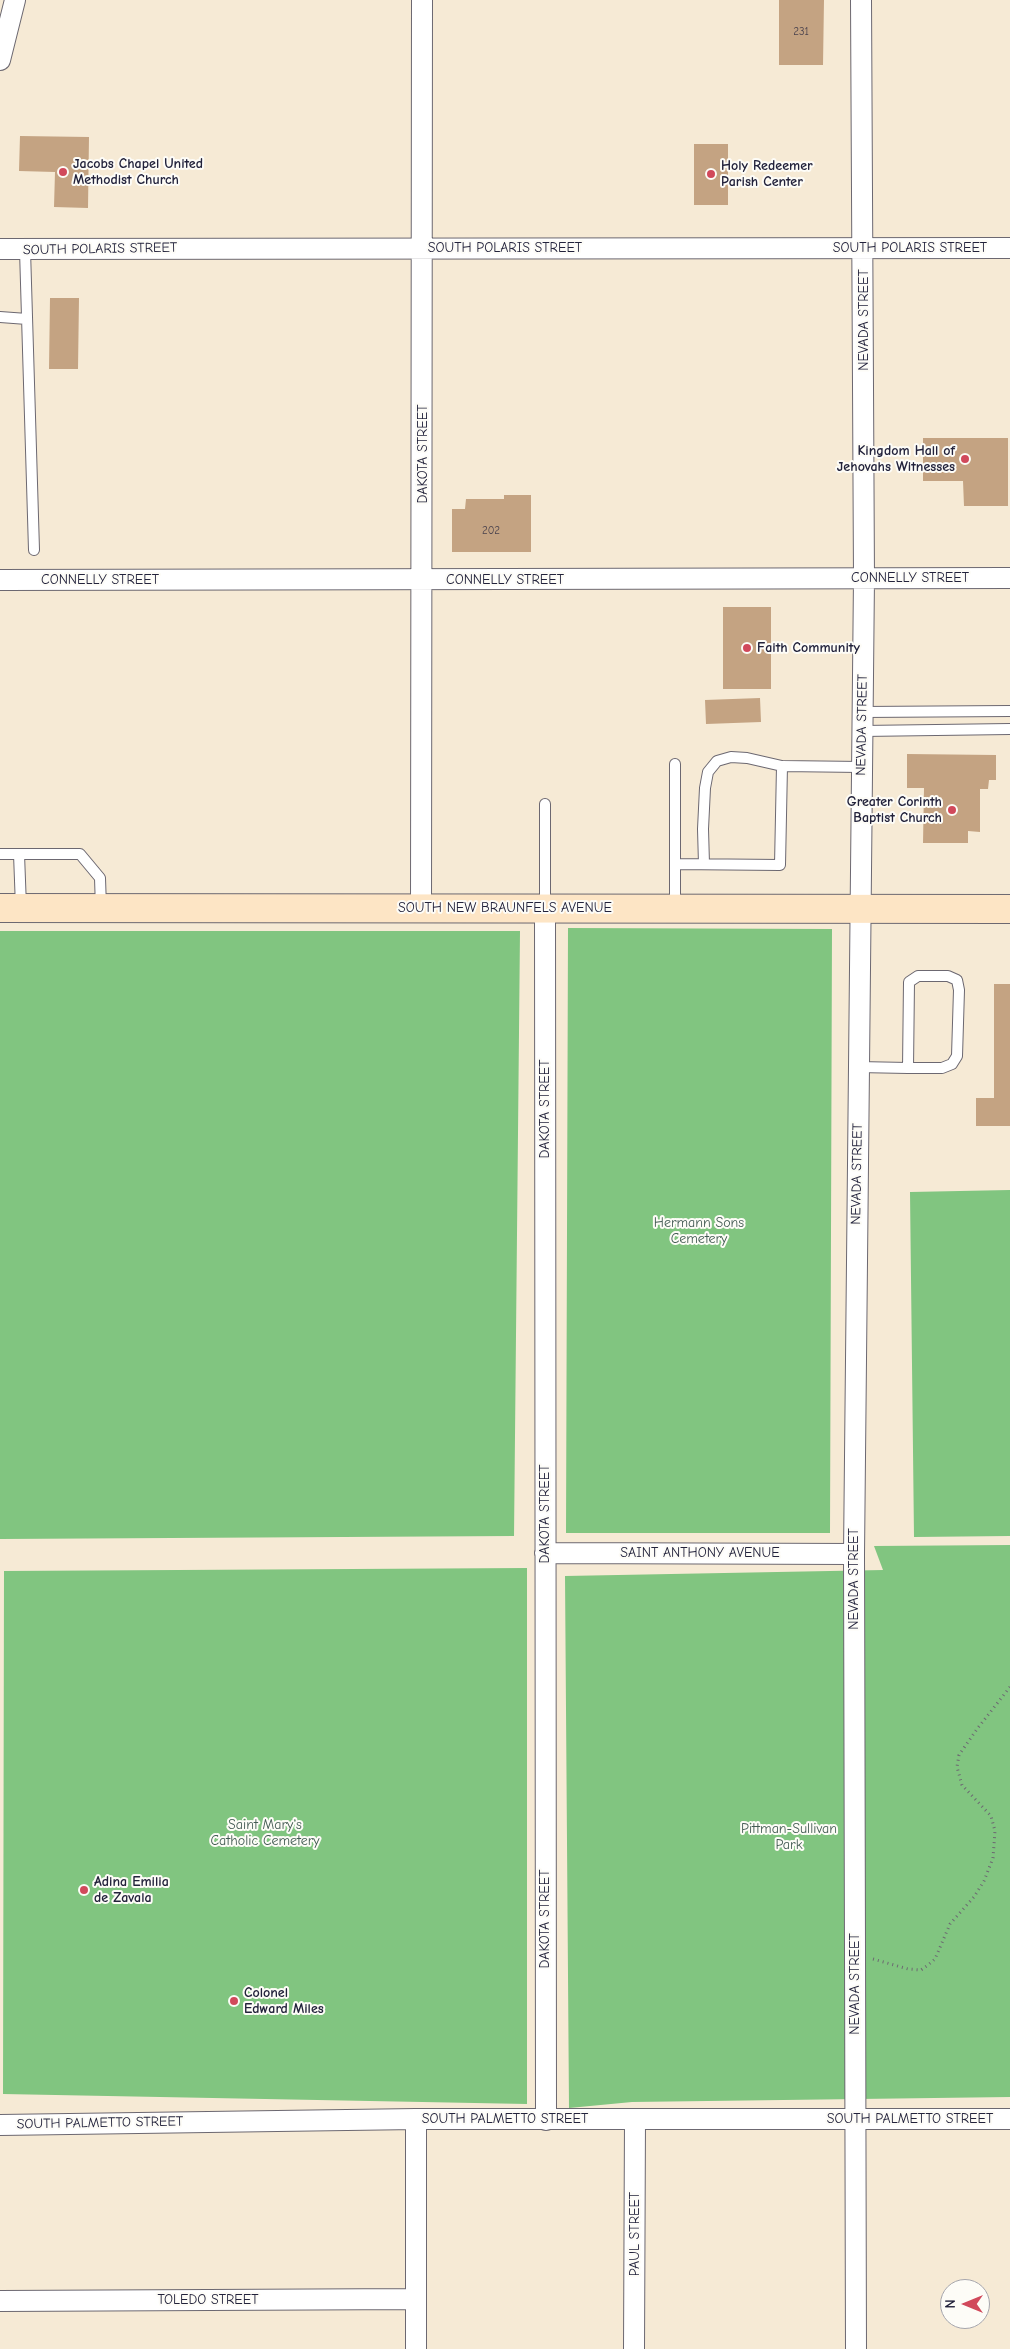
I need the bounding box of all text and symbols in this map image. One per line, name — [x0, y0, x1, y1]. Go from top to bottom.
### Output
house number: 231 — [793, 25, 809, 39]
place label: Jacobs Chapel United Methodist Church — [73, 156, 203, 188]
place label: Holy Redeemer Parish Center — [721, 158, 813, 190]
marker: Jacobs Chapel United Methodist Church — [57, 166, 69, 178]
marker: Holy Redeemer Parish Center — [705, 168, 717, 180]
street label: SOUTH POLARIS STREET — [23, 239, 177, 259]
street label: SOUTH POLARIS STREET — [428, 240, 582, 256]
street label: SOUTH POLARIS STREET — [833, 240, 987, 256]
street label: NEVADA STREET — [856, 269, 872, 371]
street label: DAKOTA STREET — [415, 405, 431, 503]
place label: Kingdom Hall of Jehovahs Witnesses — [837, 443, 955, 476]
marker: Kingdom Hall of Jehovahs Witnesses — [959, 453, 971, 465]
house number: 202 — [482, 524, 500, 538]
street label: CONNELLY STREET — [851, 570, 969, 586]
street label: CONNELLY STREET — [41, 572, 159, 588]
street label: CONNELLY STREET — [446, 572, 564, 588]
place label: Faith Community — [757, 640, 860, 656]
marker: Faith Community — [741, 642, 753, 654]
street label: NEVADA STREET — [853, 674, 871, 776]
place label: Greater Corinth Baptist Church — [847, 794, 942, 826]
marker: Greater Corinth Baptist Church — [946, 804, 958, 816]
street label: SOUTH NEW BRAUNFELS AVENUE — [398, 900, 612, 916]
street label: DAKOTA STREET — [537, 1060, 553, 1158]
street label: NEVADA STREET — [848, 1123, 866, 1225]
park label: Hermann Sons Cemetery — [654, 1215, 744, 1248]
street label: DAKOTA STREET — [537, 1465, 553, 1563]
street label: NEVADA STREET — [846, 1528, 862, 1630]
street label: SAINT ANTHONY AVENUE — [620, 1545, 780, 1561]
park label: Saint Mary's Catholic Cemetery — [210, 1817, 320, 1850]
park label: Pittman-Sullivan Park — [741, 1821, 837, 1854]
street label: DAKOTA STREET — [537, 1870, 553, 1968]
place label: Adina Emilia de Zavala — [94, 1874, 169, 1906]
marker: Adina Emilia de Zavala — [78, 1884, 90, 1896]
street label: NEVADA STREET — [847, 1933, 863, 2035]
place label: Colonel Edward Miles — [244, 1985, 324, 2018]
marker: Colonel Edward Miles — [228, 1995, 240, 2007]
street label: SOUTH PALMETTO STREET — [422, 2111, 588, 2127]
street label: SOUTH PALMETTO STREET — [827, 2111, 993, 2127]
street label: SOUTH PALMETTO STREET — [17, 2113, 183, 2133]
street label: PAUL STREET — [627, 2192, 643, 2276]
north arrow — [940, 2279, 990, 2329]
street label: TOLEDO STREET — [157, 2292, 259, 2308]
text: N — [942, 2299, 959, 2309]

